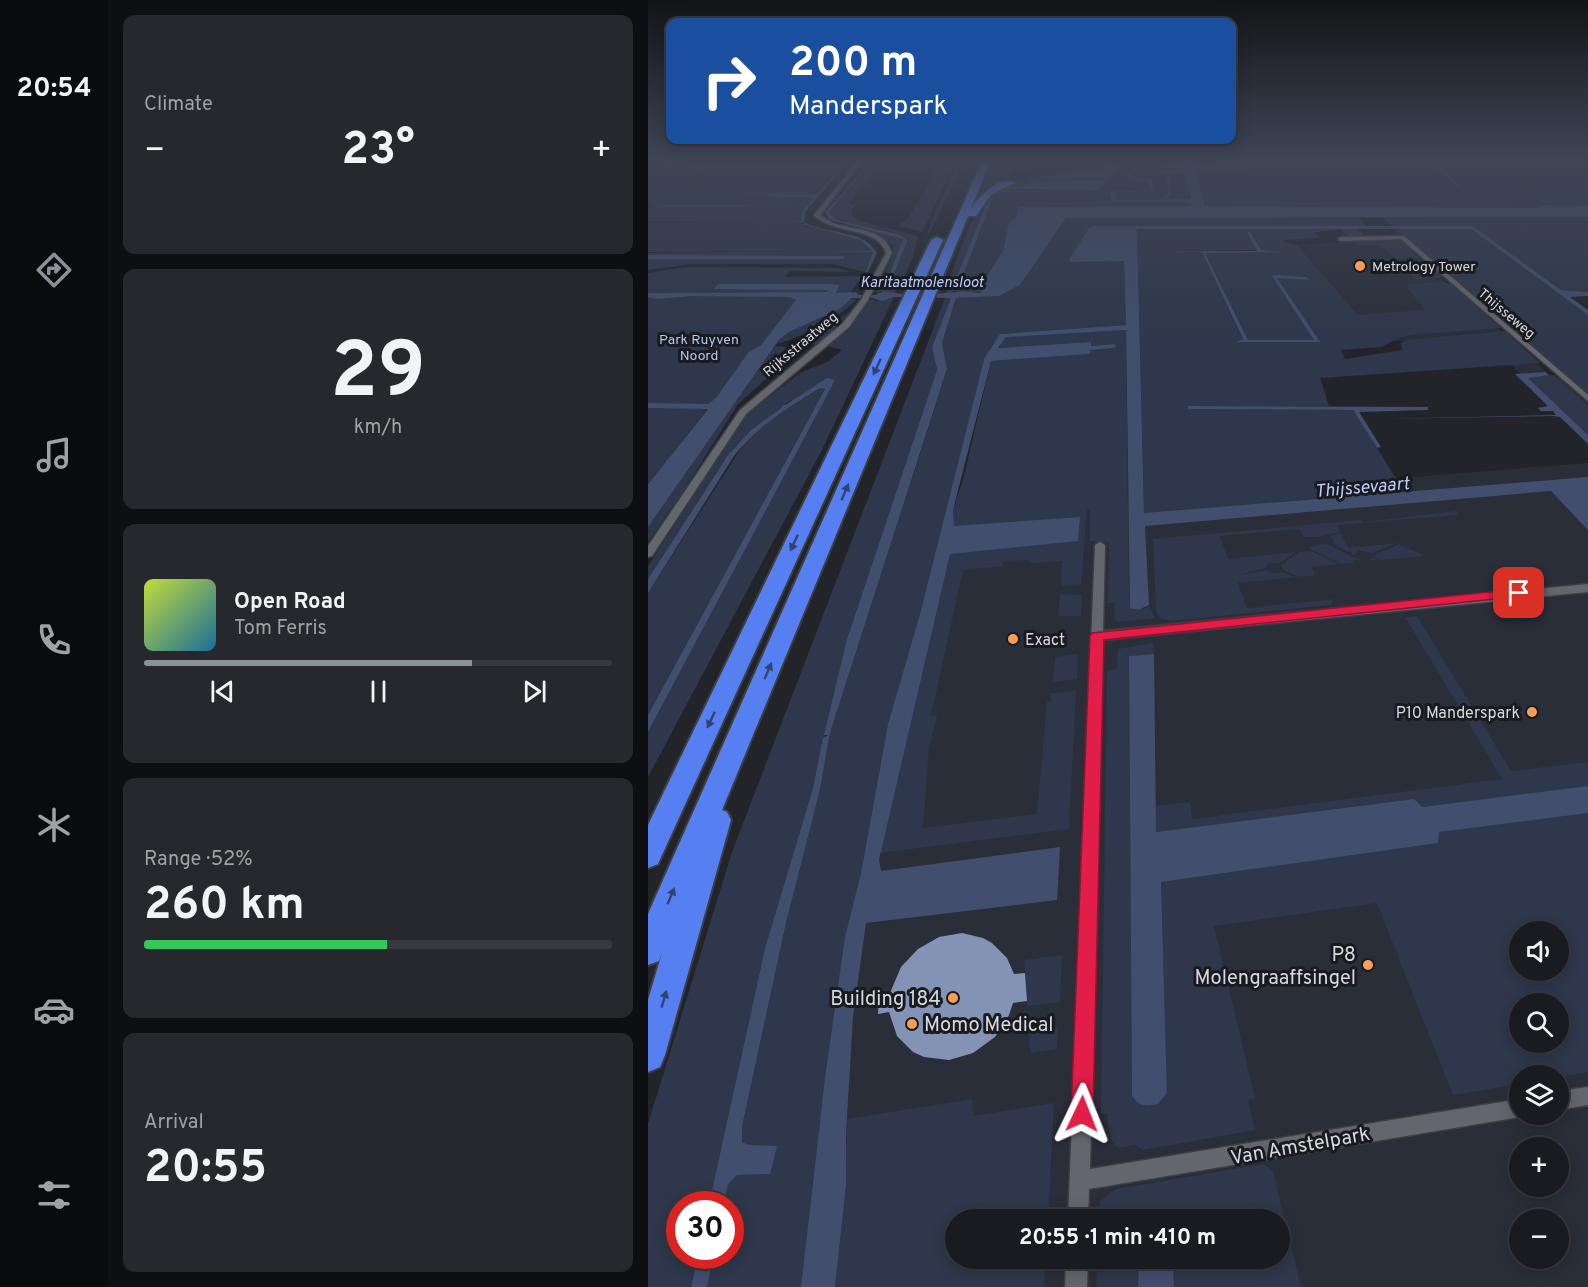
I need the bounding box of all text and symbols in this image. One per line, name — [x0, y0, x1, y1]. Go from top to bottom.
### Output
text: 200 m — [789, 38, 917, 91]
icon: right — [690, 42, 768, 120]
text: 20:54 — [16, 72, 92, 106]
text: Manderspark — [789, 90, 948, 124]
text: Climate — [144, 92, 213, 118]
text: 23° — [341, 123, 415, 180]
text: − — [144, 131, 165, 173]
text: + — [591, 131, 612, 173]
icon: directions — [33, 249, 75, 291]
marker: Metrology Tower — [1353, 259, 1367, 273]
place label: Metrology Tower — [1372, 259, 1476, 276]
water label: Karitaatmolensloot — [860, 274, 984, 293]
street label: Thijsseweg — [1474, 285, 1538, 343]
street label: Rijksstraatweg — [760, 309, 842, 381]
text: 29 — [330, 326, 426, 425]
park label: Park Ruyven Noord — [659, 332, 739, 365]
one-way arrow — [873, 358, 882, 375]
text: km/h — [354, 415, 402, 441]
icon: music — [33, 434, 75, 476]
water label: Thijssevaart — [1314, 473, 1412, 504]
one-way arrow — [840, 482, 850, 500]
one-way arrow — [790, 535, 799, 552]
pin — [1493, 567, 1544, 618]
icon: arrive — [1502, 576, 1535, 609]
text: Open Road — [234, 589, 346, 616]
text: Tom Ferris — [234, 616, 327, 642]
icon: phone — [33, 619, 75, 661]
place label: Exact — [1025, 631, 1065, 651]
marker: Exact — [1006, 632, 1020, 646]
one-way arrow — [763, 661, 773, 679]
icon: previous — [206, 675, 239, 708]
icon: pause — [362, 675, 395, 708]
icon: next — [518, 675, 551, 708]
place label: P10 Manderspark — [1396, 704, 1520, 724]
marker: P10 Manderspark — [1525, 705, 1539, 719]
one-way arrow — [707, 711, 716, 728]
icon: climate — [33, 804, 75, 846]
text: Range · 52% — [144, 847, 253, 873]
text: 260 km — [144, 878, 305, 935]
one-way arrow — [666, 887, 676, 905]
map controls — [1509, 921, 1569, 1269]
button: sound — [1509, 921, 1569, 981]
place label: P8 Molengraaffsingel — [1194, 943, 1356, 992]
marker: P8 Molengraaffsingel — [1361, 958, 1375, 972]
place label: Building 184 — [830, 987, 941, 1013]
icon: car — [33, 989, 75, 1031]
one-way arrow — [660, 990, 670, 1008]
marker: Building 184 — [946, 991, 960, 1005]
button: search — [1509, 993, 1569, 1053]
place label: Momo Medical — [924, 1013, 1053, 1039]
marker: Momo Medical — [905, 1017, 919, 1031]
button: layers — [1509, 1065, 1569, 1125]
position arrow — [1050, 1082, 1114, 1146]
text: Arrival — [144, 1110, 204, 1136]
street label: Van Amstelpark — [1229, 1122, 1372, 1172]
button: + — [1509, 1137, 1569, 1197]
text: 20:55 — [144, 1141, 267, 1198]
icon: filters — [33, 1174, 75, 1216]
speed limit sign: 30 — [666, 1191, 744, 1269]
button: − — [1509, 1209, 1569, 1269]
text: 20:55 · 1 min · 410 m — [1019, 1225, 1216, 1252]

